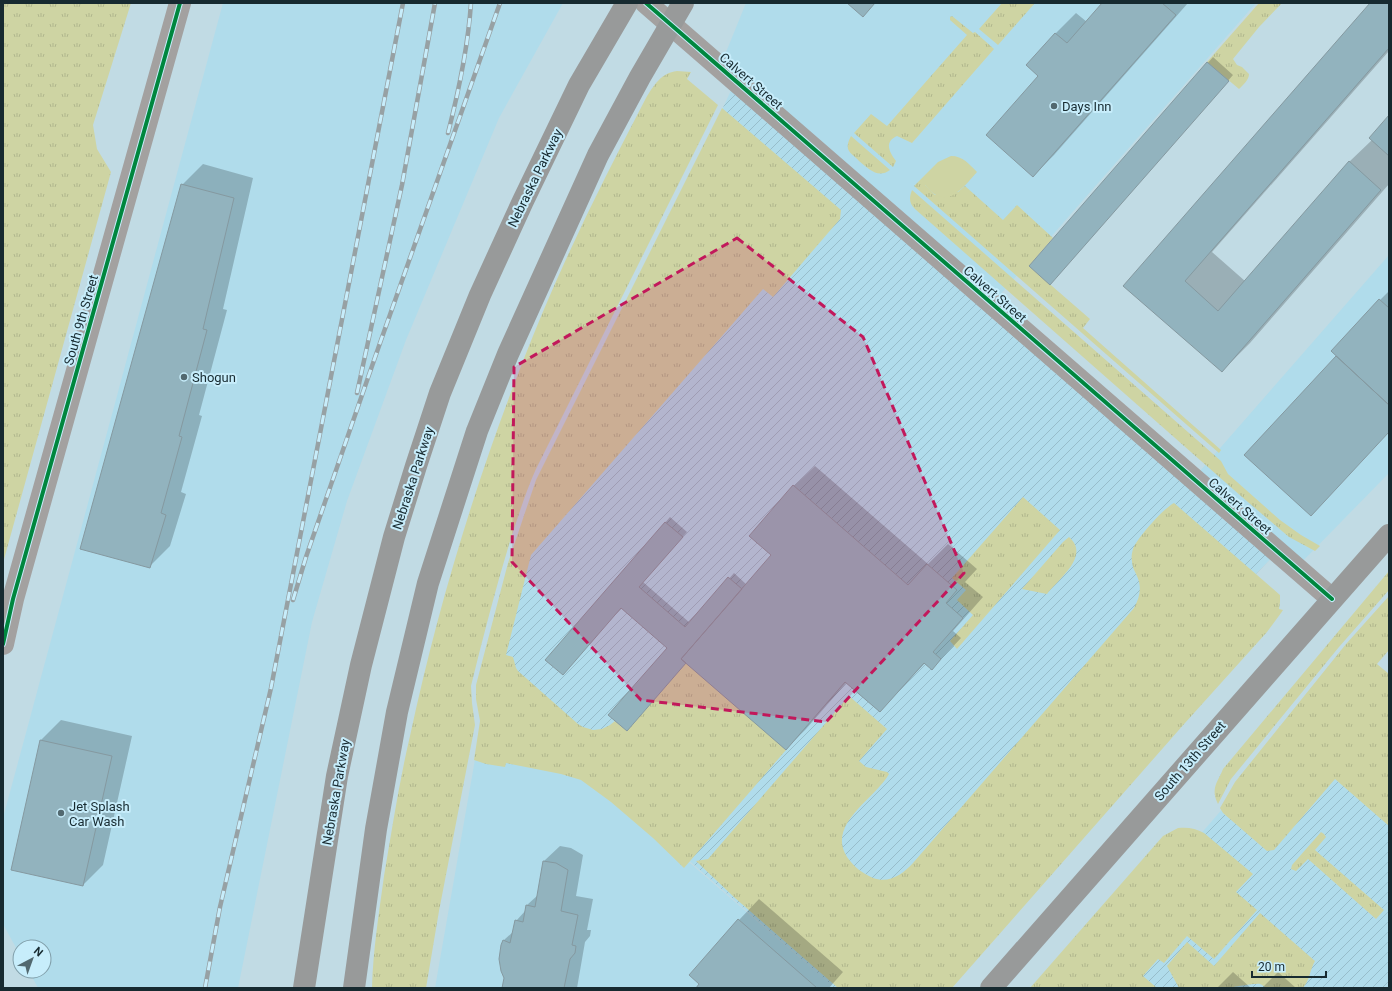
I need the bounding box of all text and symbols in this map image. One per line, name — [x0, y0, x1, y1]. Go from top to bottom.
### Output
street label: Calvert Street — [717, 50, 785, 112]
place label: Days Inn — [1062, 99, 1112, 114]
marker: Days Inn — [1049, 101, 1059, 111]
street label: Nebraska Parkway — [505, 126, 565, 230]
street label: Calvert Street — [961, 263, 1029, 325]
street label: South 9th Street — [61, 273, 101, 367]
place label: Shogun — [192, 370, 236, 385]
marker: Shogun — [179, 372, 189, 382]
street label: Nebraska Parkway — [389, 425, 437, 531]
street label: Calvert Street — [1206, 475, 1274, 537]
street label: South 13th Street — [1151, 718, 1229, 804]
street label: Nebraska Parkway — [319, 738, 353, 846]
place label: Jet Splash Car Wash — [69, 799, 130, 829]
marker: Jet Splash Car Wash — [56, 808, 66, 818]
north arrow — [12, 939, 52, 979]
text: N — [31, 944, 46, 959]
scale bar — [1252, 953, 1326, 979]
text: 20 m — [1258, 960, 1285, 974]

